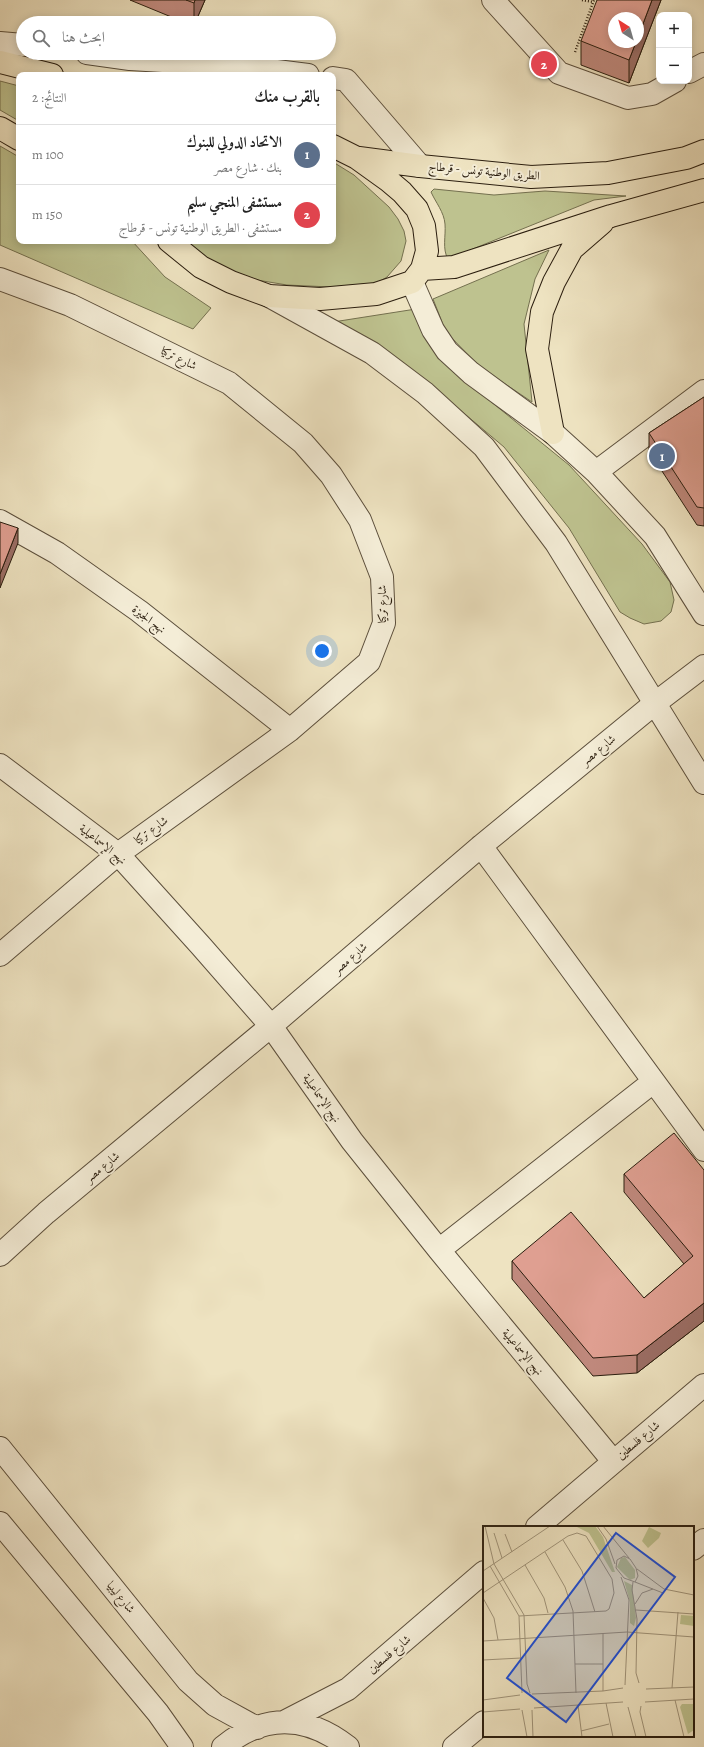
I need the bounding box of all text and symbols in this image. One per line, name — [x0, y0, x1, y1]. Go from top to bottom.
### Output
north arrow — [608, 12, 644, 48]
map controls — [656, 12, 692, 84]
button: + — [656, 12, 692, 48]
search box — [16, 16, 336, 60]
icon: search — [30, 27, 52, 49]
text: ابحث هنا — [62, 27, 105, 47]
button: − — [656, 48, 692, 84]
pin: 2 — [531, 49, 557, 79]
text: بالقرب منك — [254, 85, 320, 108]
text: النتائج: 2 — [32, 89, 67, 106]
text: الاتحاد الدولي للبنوك — [187, 132, 282, 152]
text: 100 m — [32, 146, 64, 163]
text: 1 — [305, 146, 309, 163]
street label: الطريق الوطنية تونس - قرطاج — [427, 158, 541, 187]
text: بنك · شارع مصر — [214, 159, 282, 176]
text: مستشفى المنجي سليم — [187, 192, 282, 212]
text: 150 m — [32, 206, 62, 223]
text: 2 — [304, 206, 310, 223]
text: مستشفى · الطريق الوطنية تونس - قرطاج — [118, 219, 282, 236]
street label: شارع تركيا — [157, 342, 200, 376]
pin: 1 — [649, 441, 675, 471]
street label: شارع تركيا — [374, 585, 393, 623]
street label: نهج الجيزة — [127, 601, 169, 639]
your location — [312, 641, 332, 661]
street label: شارع مصر — [576, 731, 621, 773]
street label: شارع تركيا — [131, 812, 173, 850]
street label: نهج الإسماعيلية — [74, 820, 130, 870]
street label: شارع مصر — [328, 939, 373, 981]
street label: نهج الإسماعيلية — [297, 1070, 345, 1127]
street label: شارع مصر — [80, 1148, 125, 1190]
street label: نهج الإسماعيلية — [496, 1325, 547, 1381]
street label: شارع فلسطين — [613, 1417, 665, 1465]
inset map — [483, 1526, 694, 1737]
street label: شارع ليبيا — [101, 1578, 139, 1618]
street label: شارع فلسطين — [364, 1631, 416, 1679]

